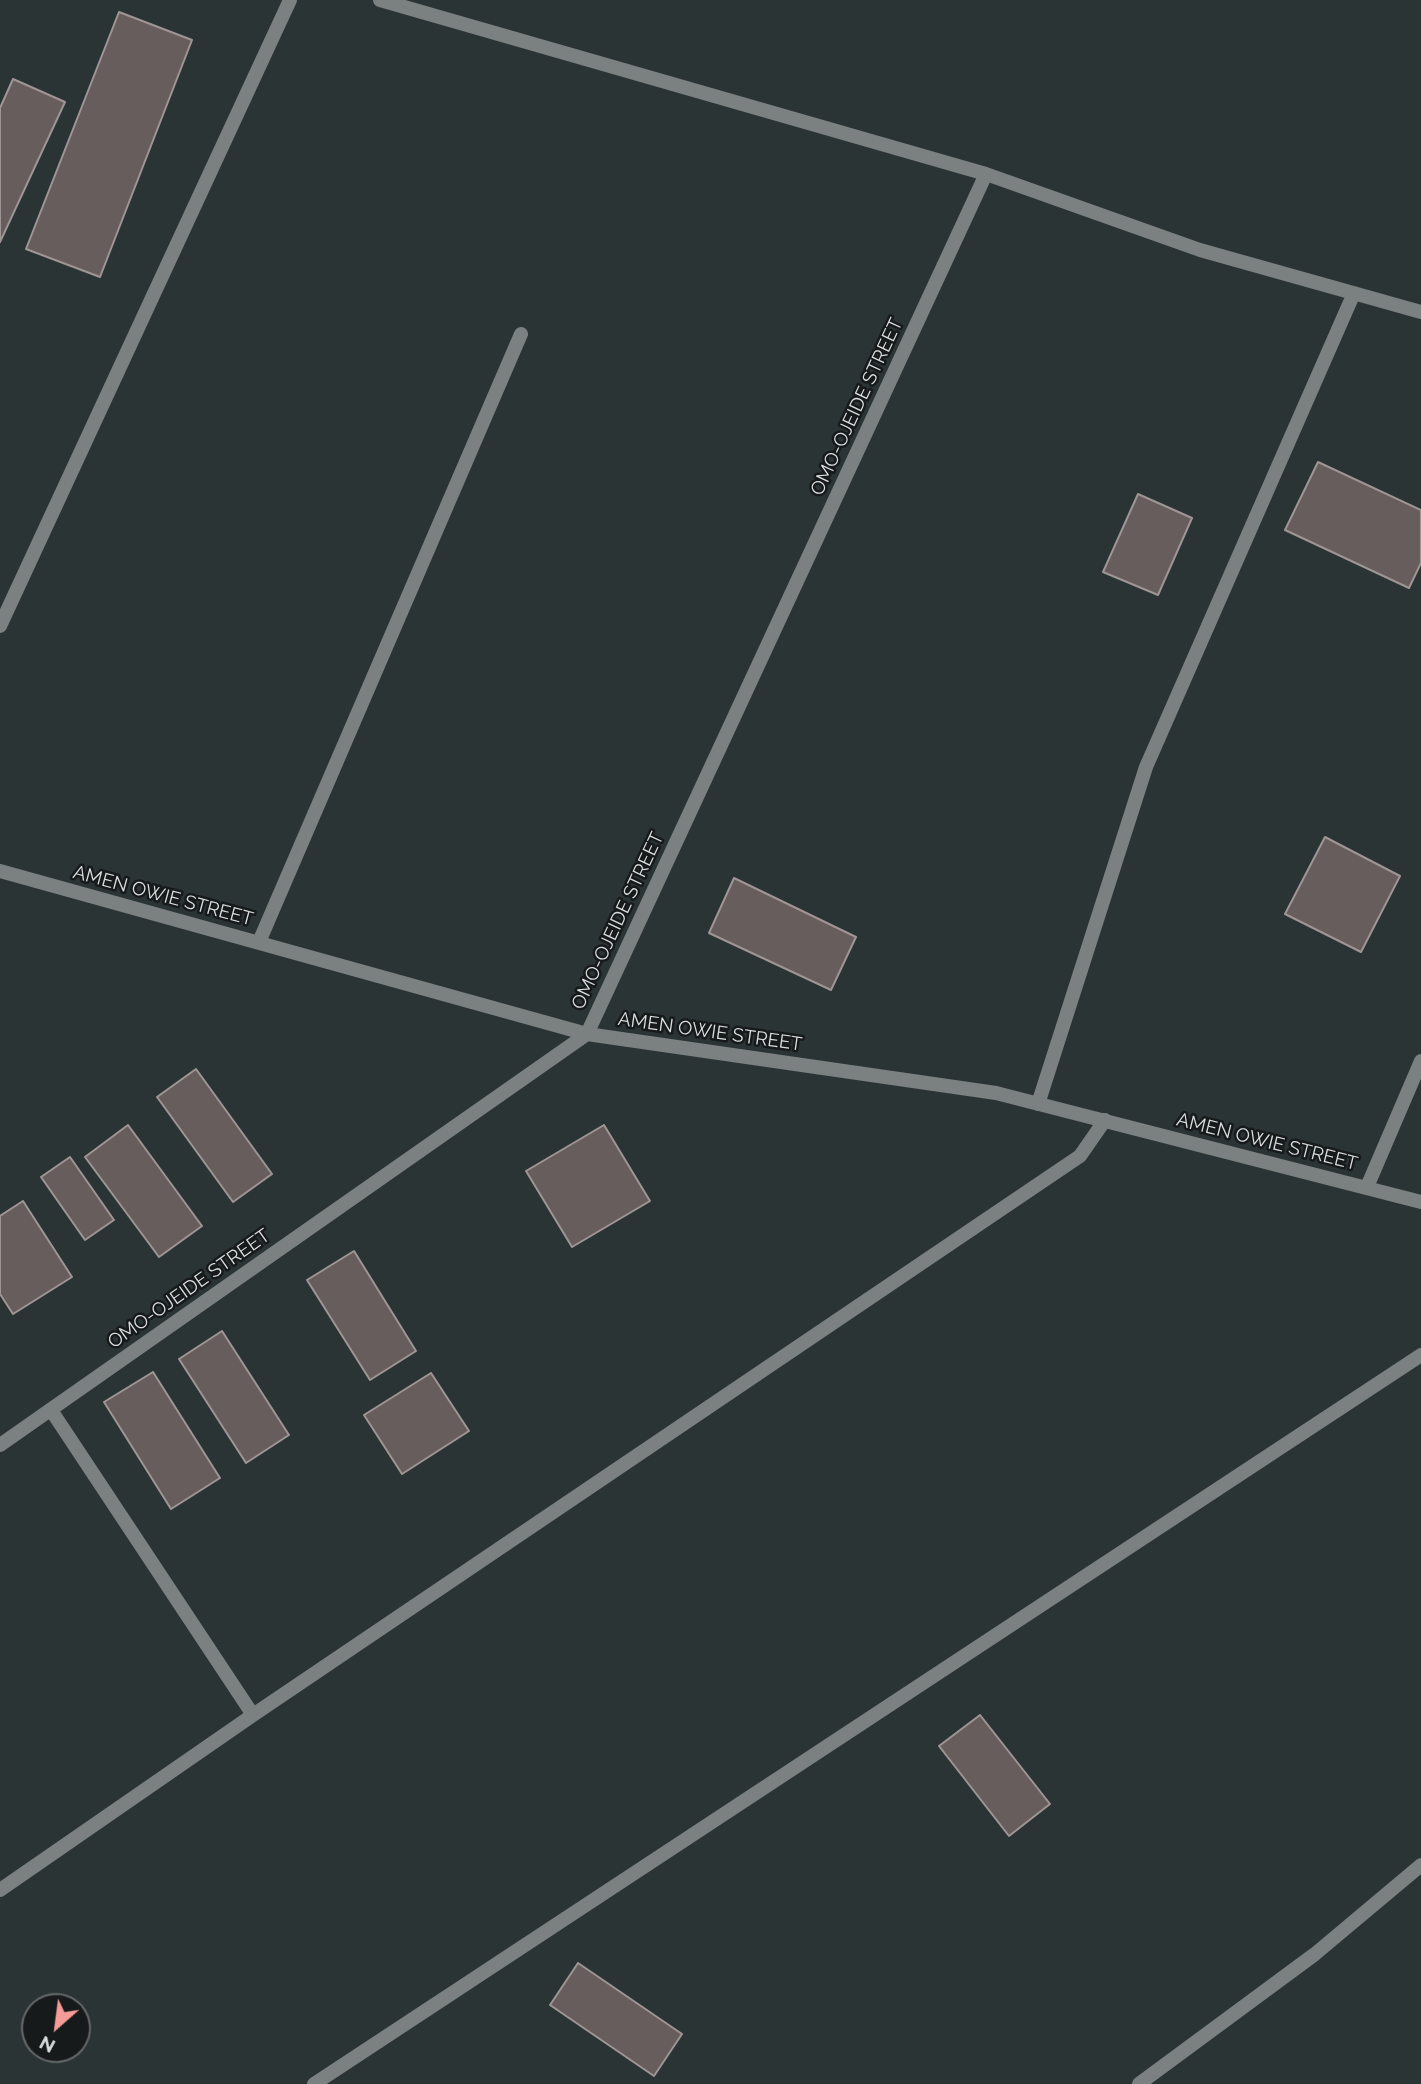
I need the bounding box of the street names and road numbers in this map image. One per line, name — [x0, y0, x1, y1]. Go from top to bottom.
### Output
street label: OMO-OJEIDE STREET — [806, 315, 908, 499]
street label: OMO-OJEIDE STREET — [567, 829, 669, 1013]
street label: AMEN OWIE STREET — [70, 861, 256, 931]
street label: AMEN OWIE STREET — [617, 1008, 803, 1056]
street label: AMEN OWIE STREET — [1174, 1108, 1360, 1176]
street label: OMO-OJEIDE STREET — [104, 1224, 274, 1354]

